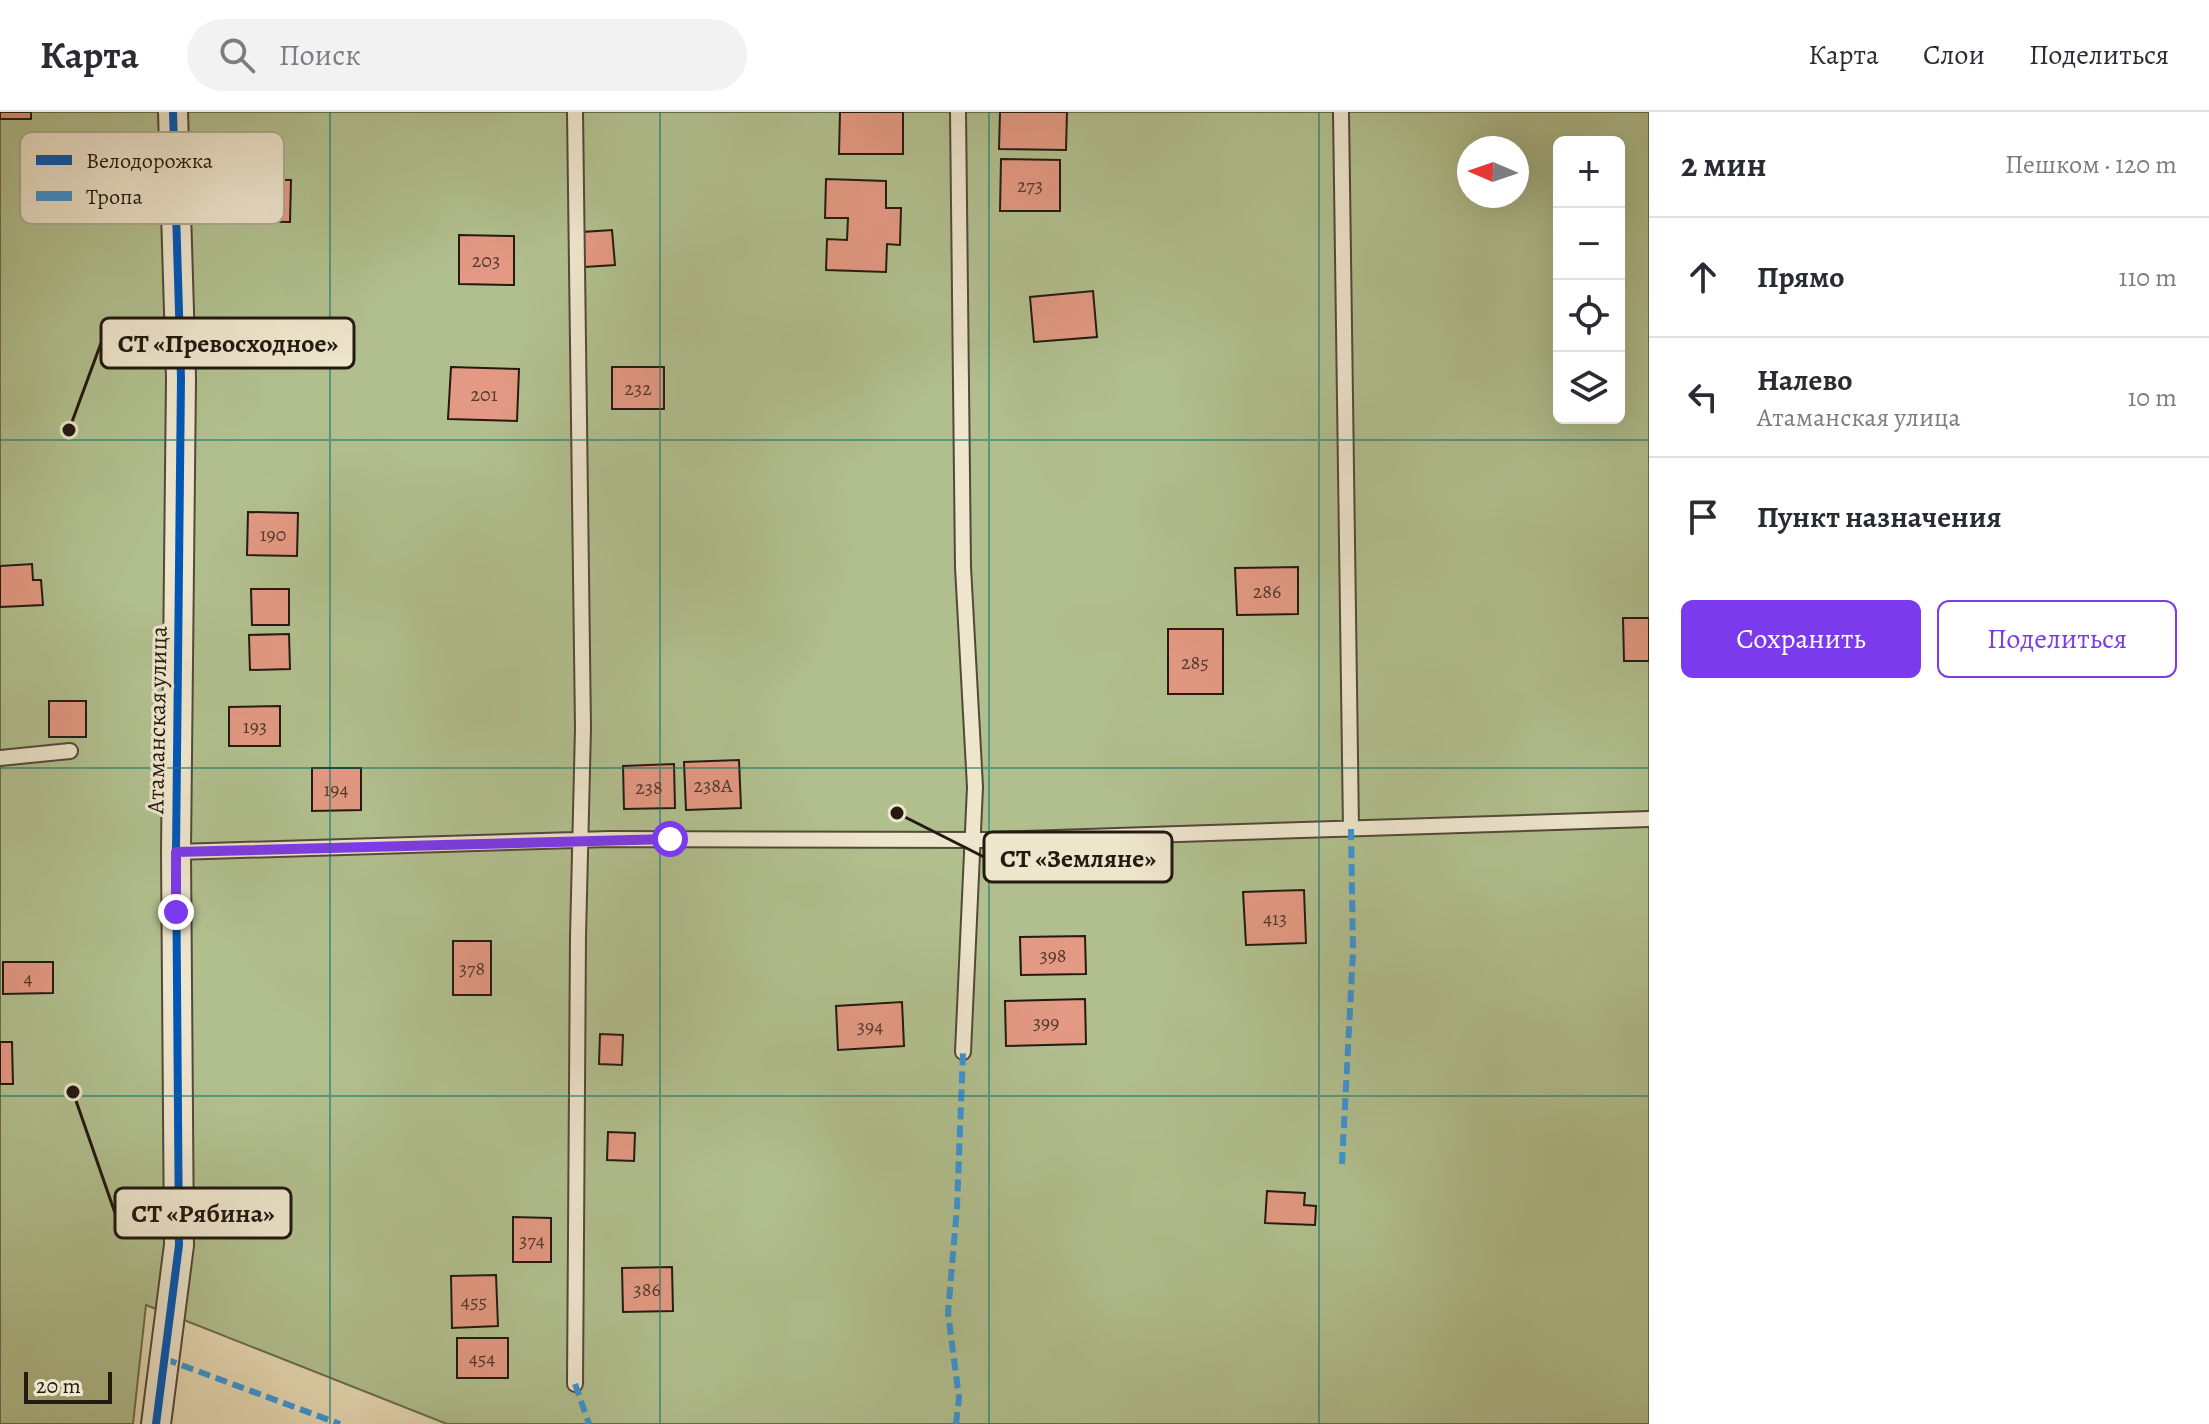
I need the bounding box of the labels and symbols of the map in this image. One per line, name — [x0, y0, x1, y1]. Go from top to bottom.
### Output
legend — [20, 132, 284, 224]
north arrow — [1457, 136, 1529, 208]
text: Велодорожка — [86, 146, 214, 176]
house number: 273 — [1017, 172, 1043, 199]
text: Тропа — [86, 182, 144, 212]
house number: 203 — [472, 247, 500, 274]
callout: СТ «Превосходное» — [101, 318, 354, 368]
text: СТ «Превосходное» — [118, 326, 338, 361]
house number: 232 — [624, 375, 652, 402]
house number: 201 — [471, 381, 498, 408]
house number: 190 — [260, 521, 286, 548]
house number: 286 — [1253, 578, 1281, 605]
street label: Атаманская улица — [139, 626, 175, 815]
house number: 285 — [1181, 649, 1209, 676]
house number: 193 — [243, 713, 267, 740]
house number: 238А — [693, 772, 733, 799]
house number: 238 — [635, 774, 663, 801]
house number: 194 — [324, 776, 349, 803]
route start — [652, 821, 688, 857]
callout: СТ «Земляне» — [984, 832, 1172, 882]
text: СТ «Земляне» — [1000, 841, 1156, 876]
route end — [158, 894, 194, 930]
house number: 413 — [1263, 905, 1287, 932]
house number: 398 — [1039, 942, 1067, 969]
house number: 378 — [459, 955, 485, 982]
house number: 4 — [23, 965, 33, 992]
house number: 399 — [1033, 1009, 1059, 1036]
house number: 394 — [857, 1013, 883, 1040]
callout: СТ «Рябина» — [115, 1188, 291, 1238]
text: СТ «Рябина» — [131, 1196, 275, 1231]
house number: 374 — [519, 1227, 545, 1254]
house number: 386 — [633, 1276, 661, 1303]
house number: 455 — [461, 1288, 487, 1315]
house number: 454 — [469, 1345, 495, 1372]
scale bar — [24, 1368, 112, 1404]

